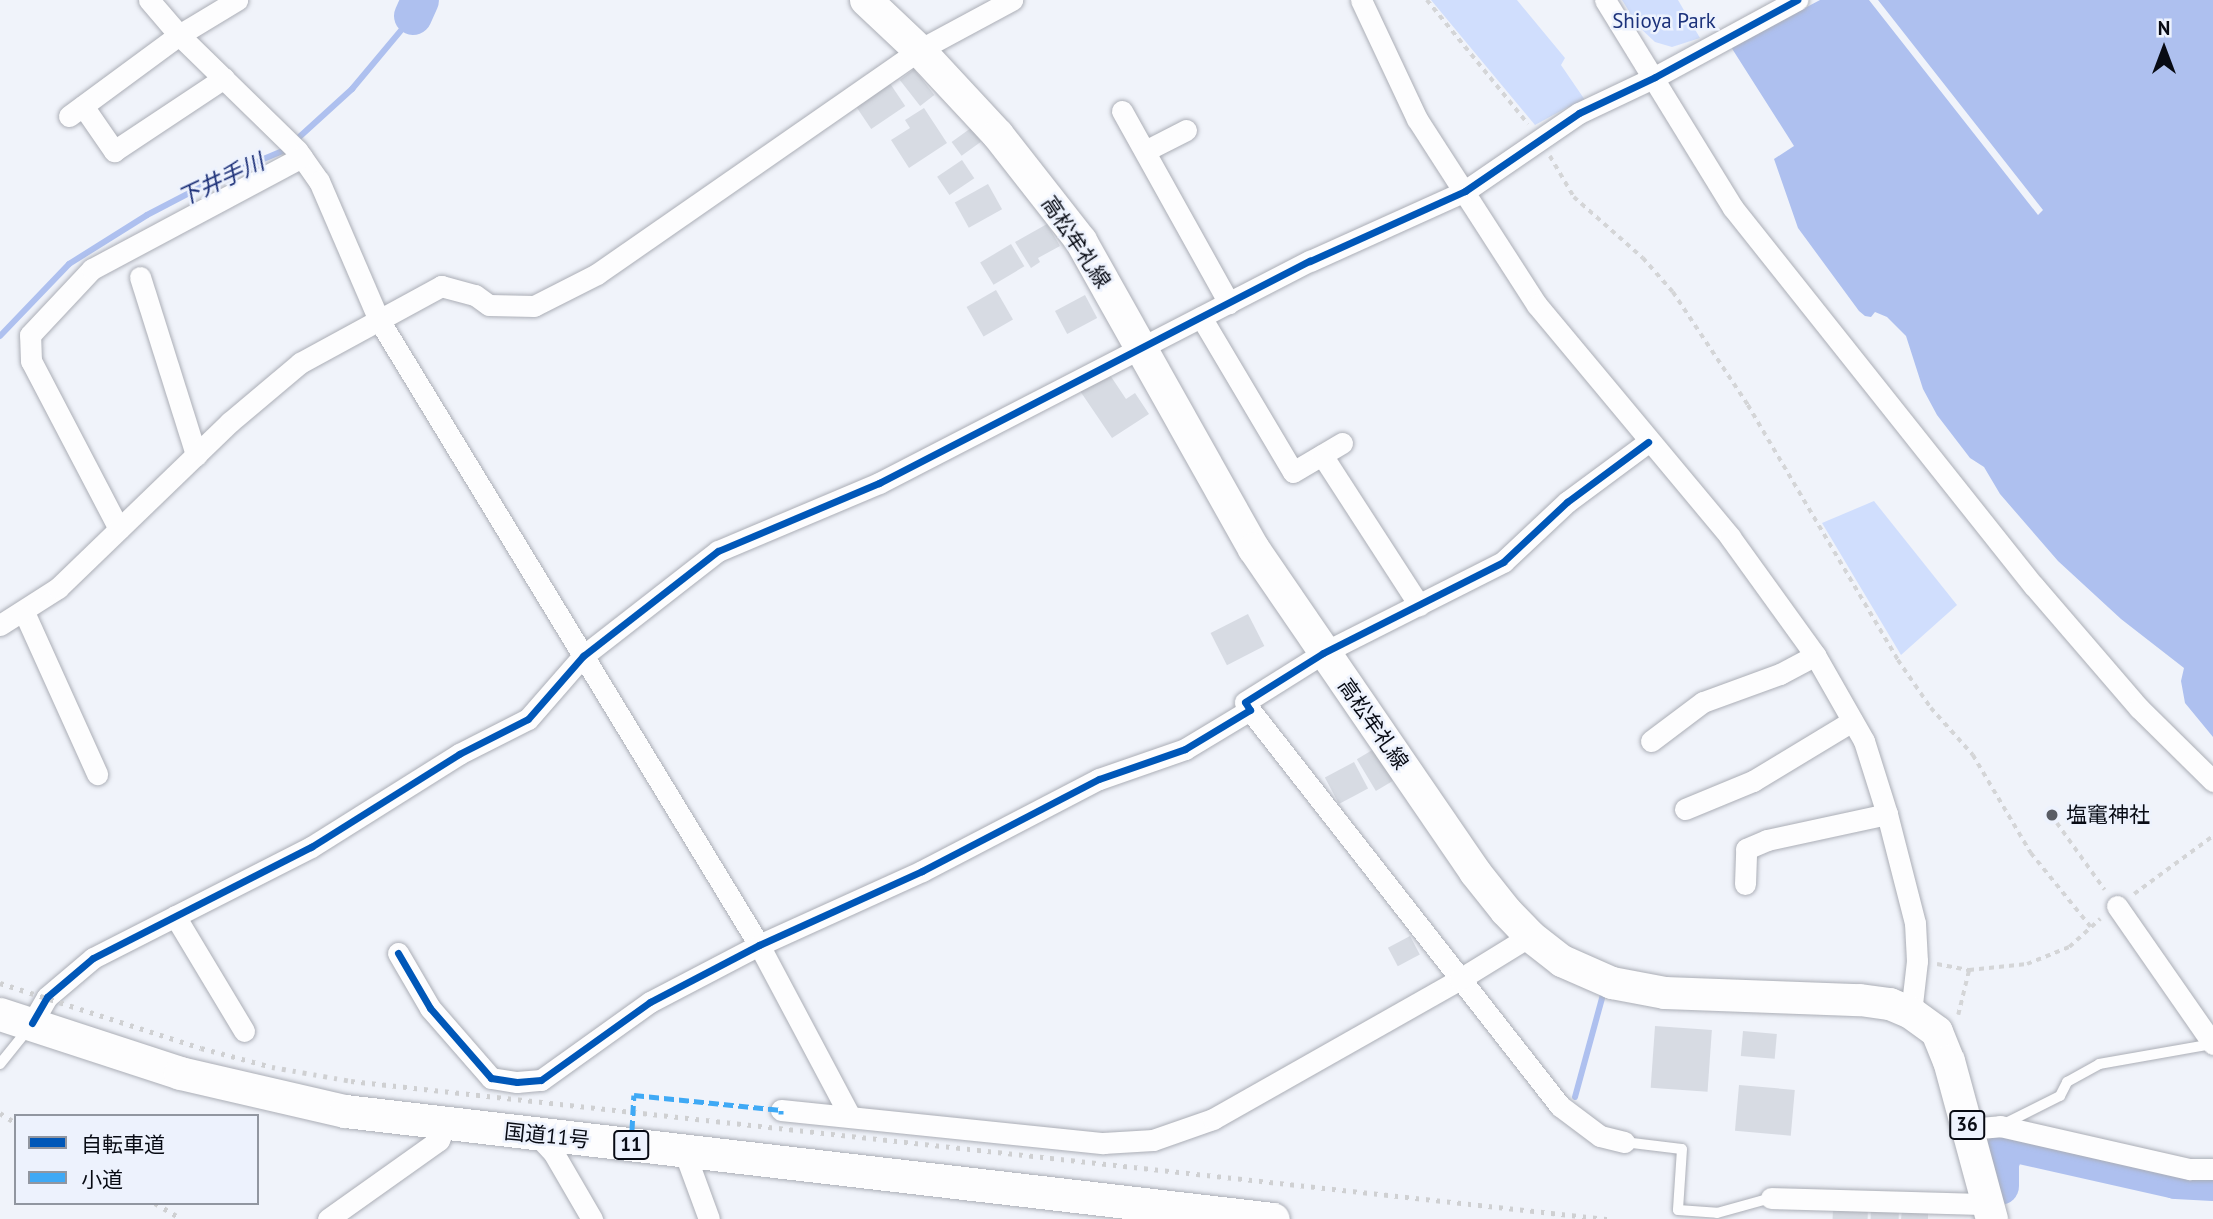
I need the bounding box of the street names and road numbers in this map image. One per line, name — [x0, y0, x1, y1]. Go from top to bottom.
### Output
street label: 高松牟礼線 — [1036, 191, 1116, 293]
street label: 高松牟礼線 — [1333, 674, 1413, 774]
road number: 36 — [1948, 1110, 1986, 1140]
street label: 国道11号 — [503, 1119, 591, 1153]
road number: 11 — [612, 1130, 650, 1161]

